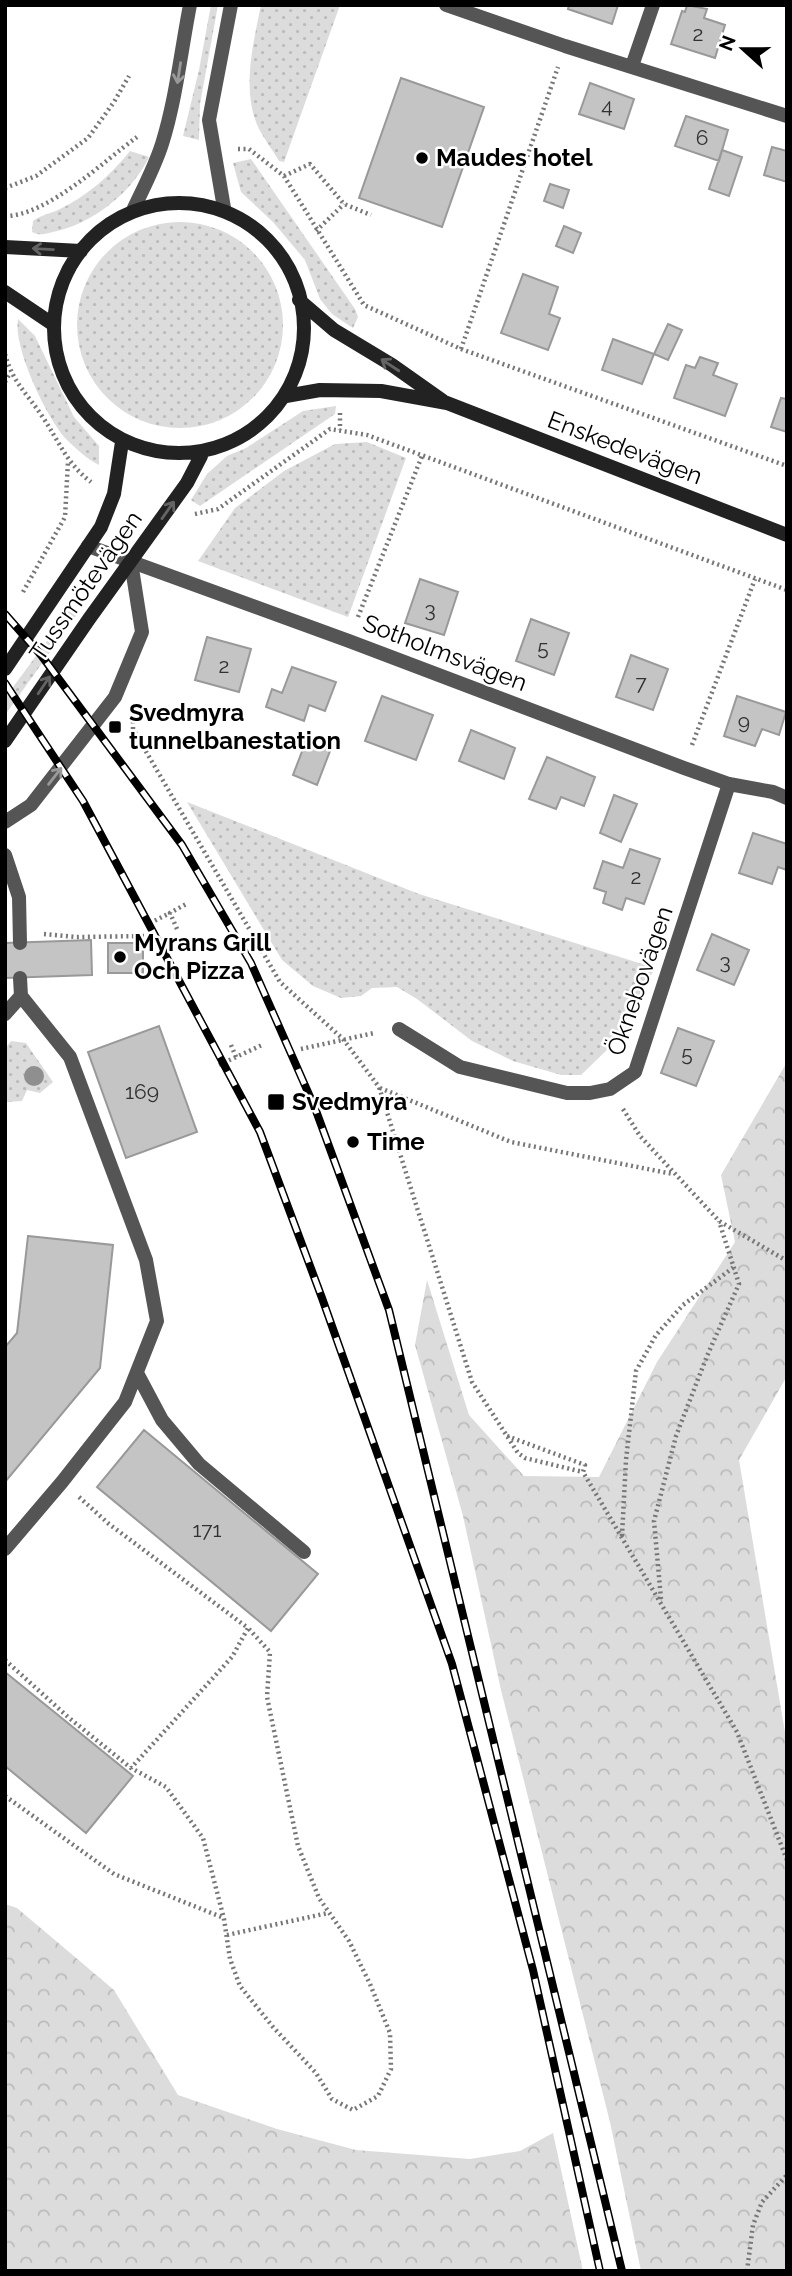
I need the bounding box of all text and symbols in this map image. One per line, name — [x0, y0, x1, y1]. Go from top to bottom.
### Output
north arrow — [708, 14, 778, 84]
house number: 2 — [693, 21, 703, 46]
text: N — [714, 32, 740, 54]
one-way arrow — [172, 61, 185, 83]
house number: 4 — [601, 93, 613, 118]
house number: 6 — [696, 125, 708, 150]
place label: Maudes hotel — [436, 143, 593, 172]
marker: Maudes hotel — [414, 150, 430, 166]
one-way arrow — [32, 242, 55, 255]
one-way arrow — [381, 357, 401, 371]
street label: Enskedevägen — [544, 405, 707, 490]
one-way arrow — [161, 501, 175, 520]
street label: Tussmötevägen — [23, 505, 148, 666]
house number: 3 — [424, 597, 436, 622]
street label: Sotholmsvägen — [359, 608, 531, 697]
house number: 5 — [537, 635, 549, 660]
house number: 2 — [219, 653, 229, 678]
house number: 7 — [635, 670, 647, 695]
one-way arrow — [37, 676, 51, 695]
place label: Svedmyra tunnelbanestation — [129, 698, 341, 755]
house number: 9 — [738, 709, 750, 734]
marker: Svedmyra tunnelbanestation — [107, 719, 123, 735]
one-way arrow — [47, 767, 62, 786]
house number: 2 — [631, 864, 641, 889]
street label: Öknebovägen — [600, 902, 679, 1059]
place label: Myrans Grill Och Pizza — [134, 928, 271, 985]
marker: Myrans Grill Och Pizza — [112, 949, 128, 965]
house number: 3 — [719, 949, 731, 974]
house number: 5 — [681, 1041, 693, 1066]
house number: 169 — [125, 1079, 159, 1104]
place label: Svedmyra — [292, 1087, 407, 1116]
marker: Svedmyra — [266, 1092, 286, 1112]
place label: Time — [367, 1127, 425, 1156]
marker: Time — [345, 1134, 361, 1150]
house number: 171 — [192, 1517, 222, 1542]

